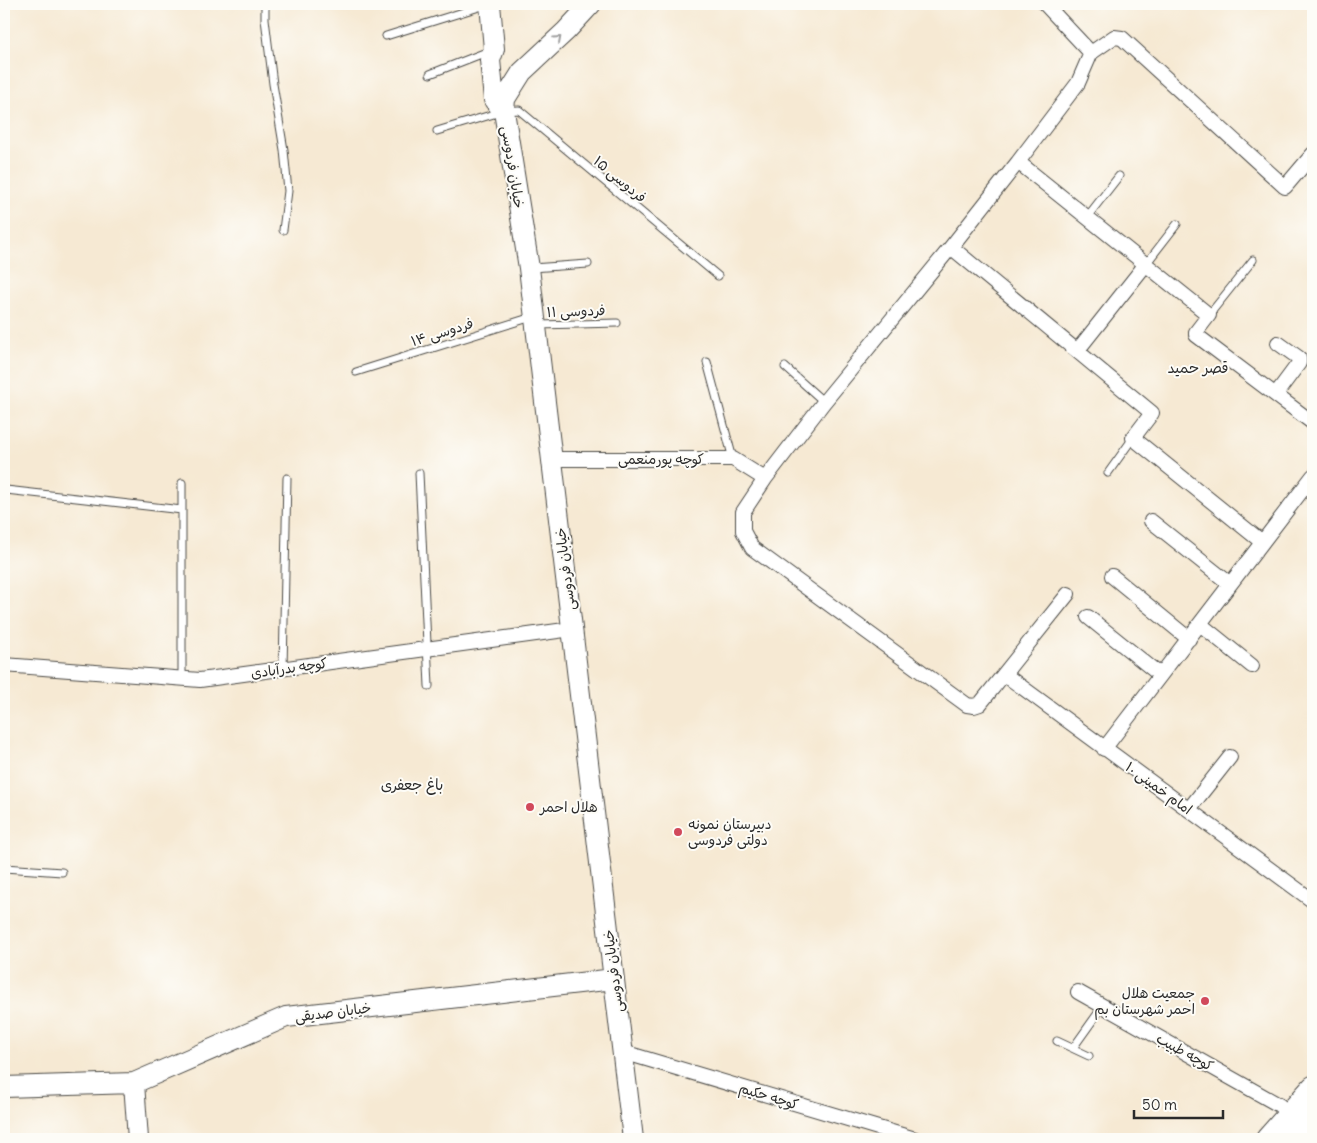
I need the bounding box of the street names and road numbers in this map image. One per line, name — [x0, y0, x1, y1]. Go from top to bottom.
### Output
street label: خیابان فردوسی — [498, 124, 528, 210]
street label: فردوسی ۱۵ — [590, 152, 650, 206]
street label: فردوسی ۱۱ — [546, 301, 606, 321]
street label: فردوسی ۱۴ — [409, 314, 475, 350]
street label: کوچه پورمنعمی — [618, 450, 704, 469]
street label: خیابان فردوسی — [551, 527, 579, 611]
street label: کوچه بدرآبادی — [250, 654, 329, 683]
street label: امام خمینی ۱۰ — [1121, 758, 1196, 820]
street label: خیابان فردوسی — [599, 929, 627, 1013]
street label: خیابان صدیقی — [294, 998, 372, 1026]
street label: کوچه طبیب — [1153, 1029, 1217, 1076]
street label: کوچه حکیم — [736, 1078, 801, 1115]

